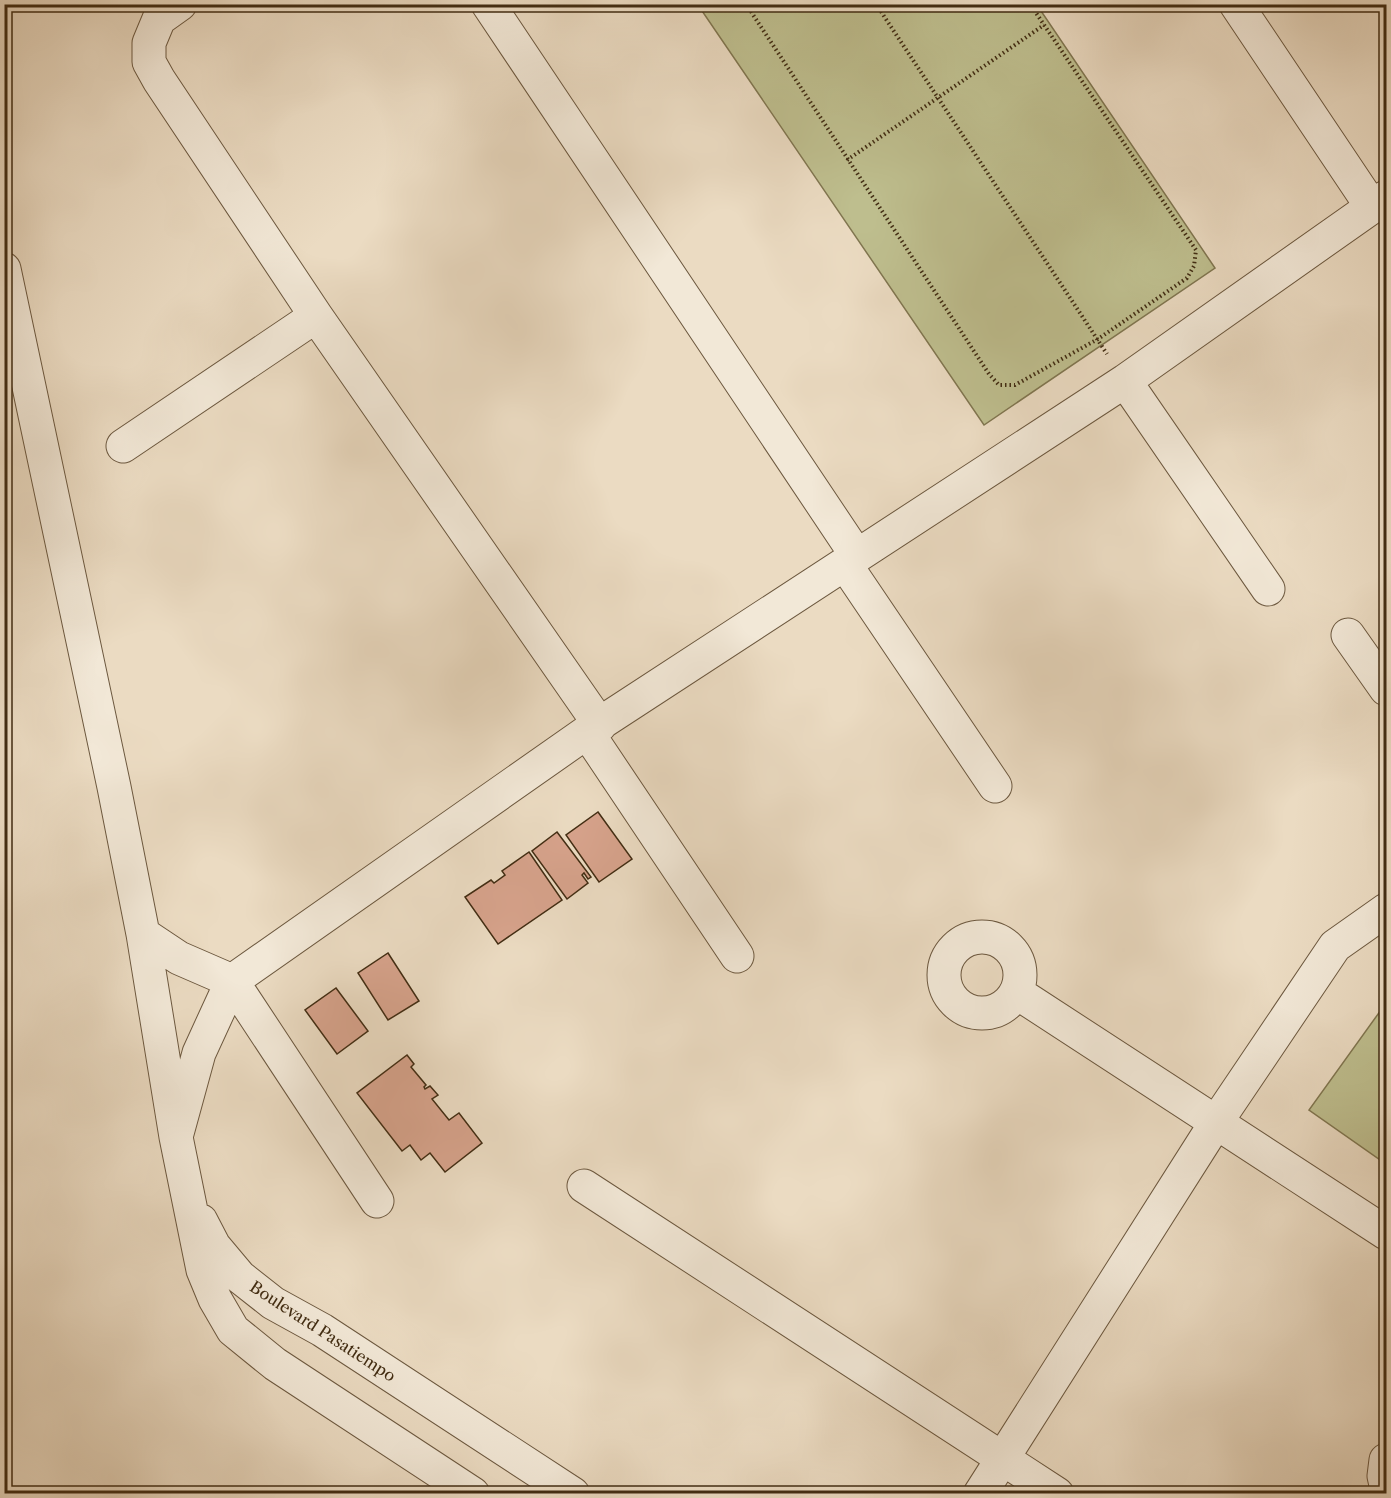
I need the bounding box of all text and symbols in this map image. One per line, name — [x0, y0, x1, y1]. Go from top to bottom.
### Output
street label: Boulevard Pasatiempo — [246, 1276, 400, 1386]

